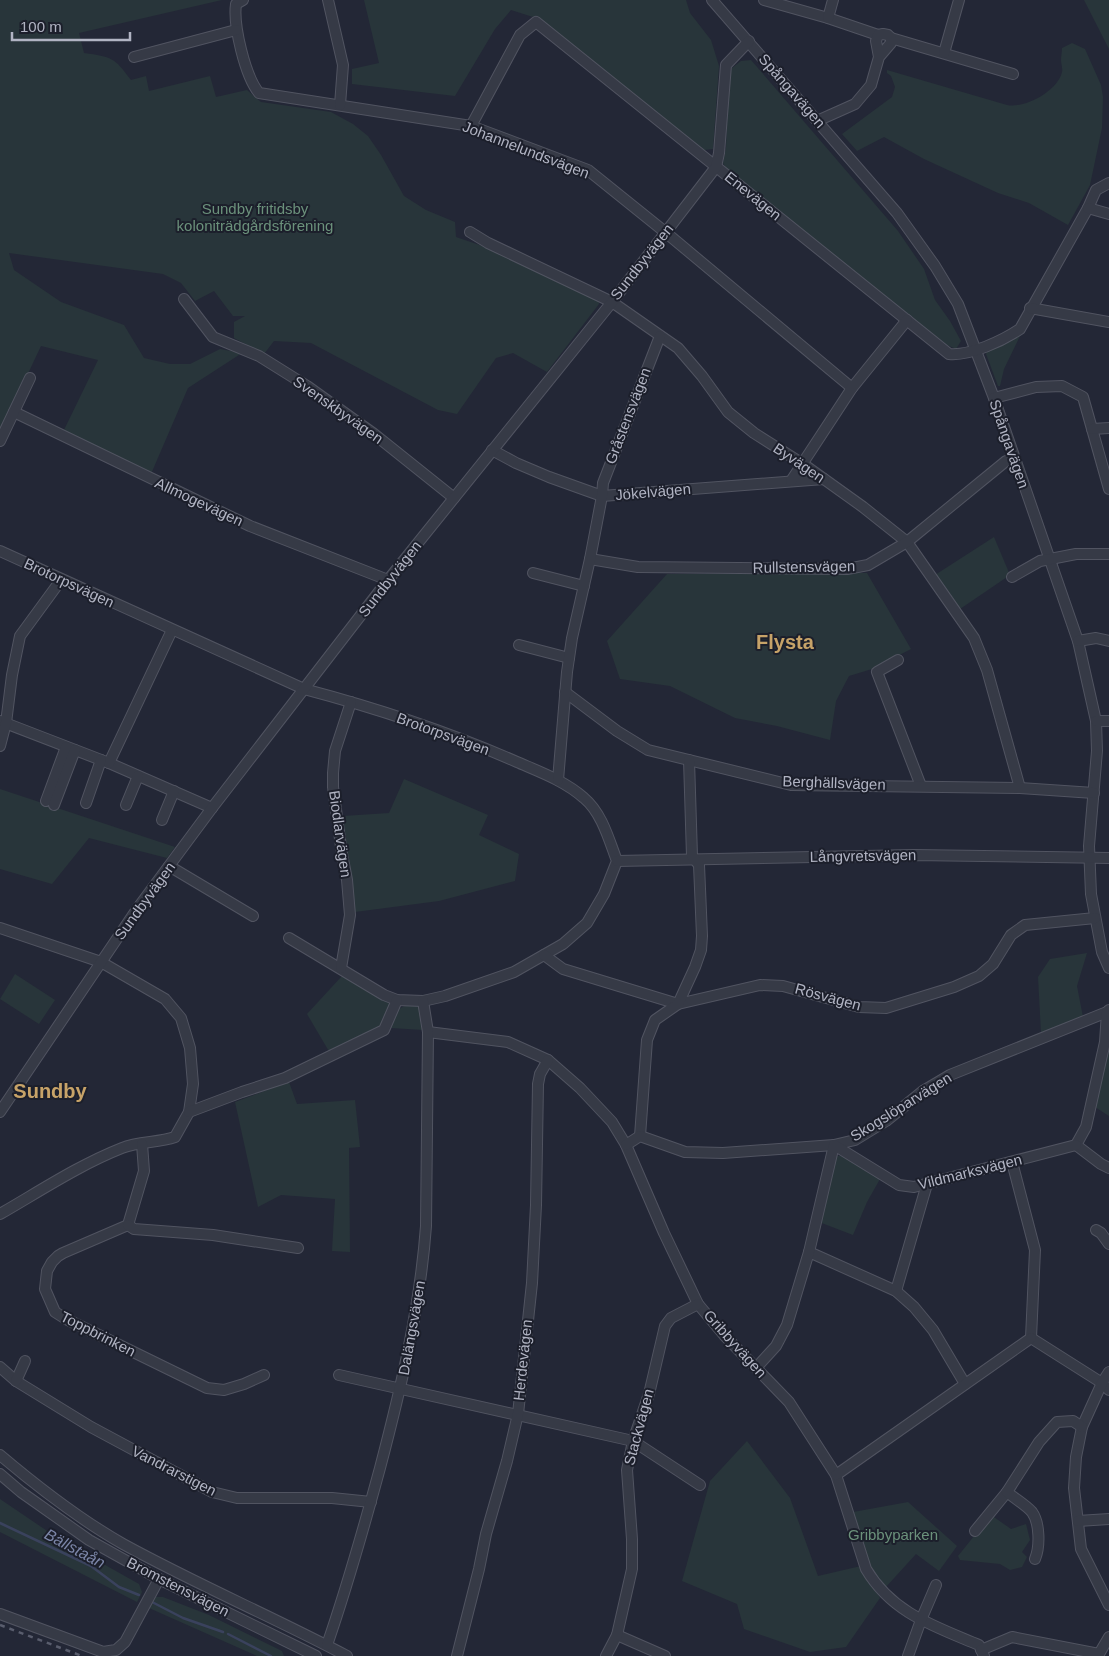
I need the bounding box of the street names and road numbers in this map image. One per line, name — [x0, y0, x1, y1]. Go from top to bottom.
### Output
street label: Spångavägen — [756, 50, 829, 131]
street label: Johannelundsvägen — [460, 118, 592, 182]
street label: Enevägen — [722, 168, 785, 223]
street label: Sundbyvägen — [607, 220, 677, 303]
street label: Gråstensvägen — [601, 365, 654, 466]
street label: Svenskbyvägen — [290, 372, 387, 447]
street label: Spångavägen — [986, 397, 1033, 490]
street label: Byvägen — [770, 439, 828, 486]
street label: Allmogevägen — [153, 474, 246, 529]
street label: Jökelvägen — [614, 480, 691, 503]
street label: Sundbyvägen — [355, 537, 425, 620]
street label: Brotorpsvägen — [21, 554, 117, 611]
street label: Rullstensvägen — [753, 557, 855, 576]
street label: Brotorpsvägen — [394, 709, 492, 758]
street label: Berghällsvägen — [782, 772, 886, 793]
street label: Biodlarvägen — [326, 789, 355, 878]
street label: Långvretsvägen — [809, 846, 917, 865]
street label: Sundbyvägen — [111, 859, 178, 943]
street label: Rösvägen — [793, 980, 863, 1013]
street label: Skogslöparvägen — [847, 1069, 954, 1144]
street label: Vildmarksvägen — [916, 1150, 1024, 1193]
street label: Dalängsvägen — [395, 1279, 428, 1377]
street label: Gribbyvägen — [701, 1306, 770, 1381]
street label: Toppbrinken — [58, 1307, 138, 1360]
street label: Herdevägen — [510, 1318, 535, 1401]
street label: Stackvägen — [620, 1387, 657, 1467]
street label: Vandrarstigen — [129, 1442, 219, 1499]
street label: Bromstensvägen — [124, 1553, 232, 1620]

